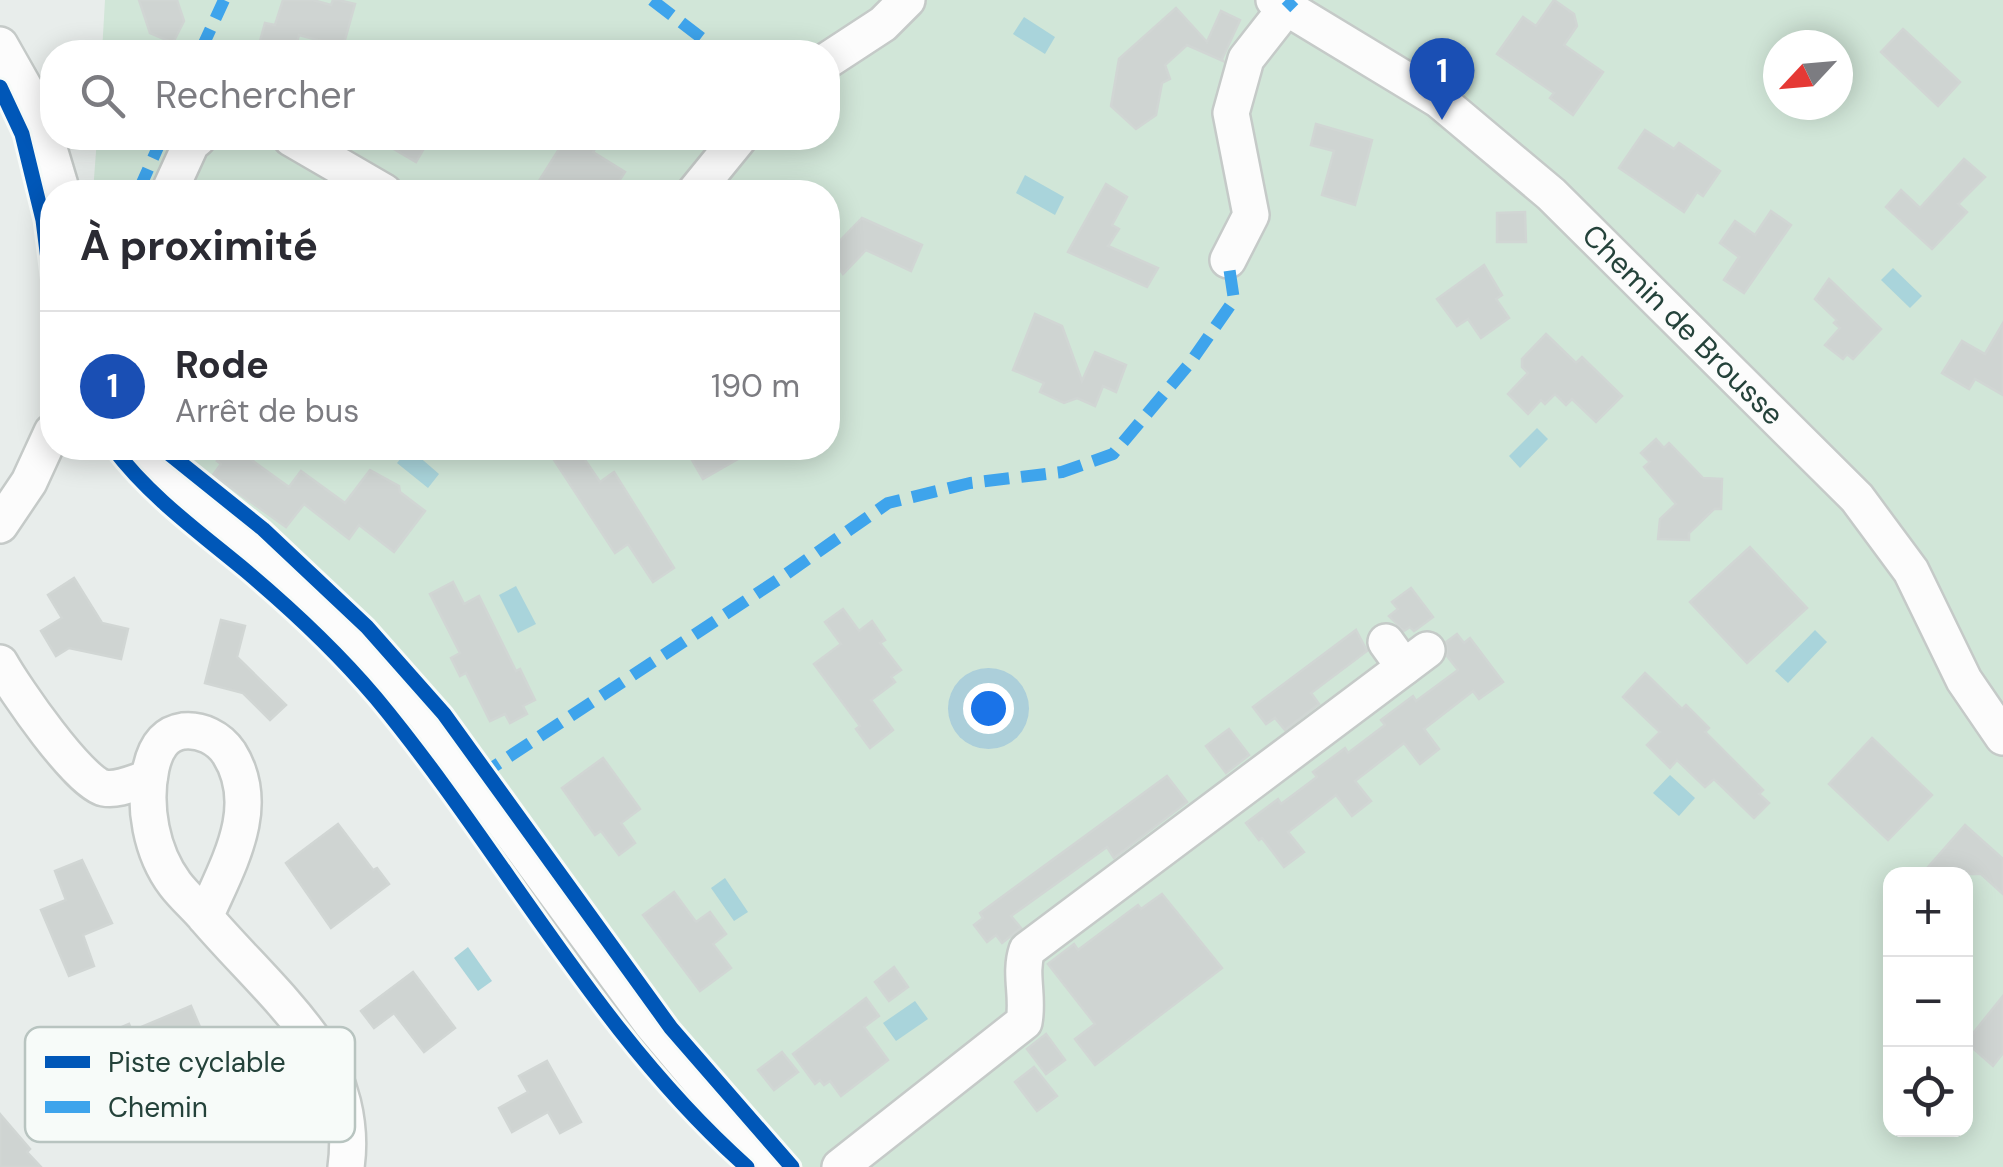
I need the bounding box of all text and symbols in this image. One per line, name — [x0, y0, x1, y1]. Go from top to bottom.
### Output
north arrow — [1763, 30, 1853, 120]
pin: 1 — [1410, 38, 1474, 120]
search box — [40, 40, 840, 150]
icon: search — [75, 68, 130, 123]
text: Rechercher — [155, 70, 356, 120]
street label: Chemin de Brousse — [1574, 216, 1793, 433]
text: À proximité — [80, 218, 318, 273]
text: Rode — [175, 340, 269, 390]
text: 1 — [107, 365, 118, 407]
text: 190 m — [711, 365, 800, 407]
text: Arrêt de bus — [175, 390, 359, 432]
your location — [963, 683, 1014, 734]
map controls — [1883, 867, 1973, 1137]
button: + — [1883, 867, 1973, 957]
button: − — [1883, 957, 1973, 1047]
legend — [25, 1027, 355, 1142]
text: Piste cyclable — [108, 1044, 286, 1081]
button: locate — [1883, 1047, 1973, 1137]
text: Chemin — [108, 1089, 208, 1126]

